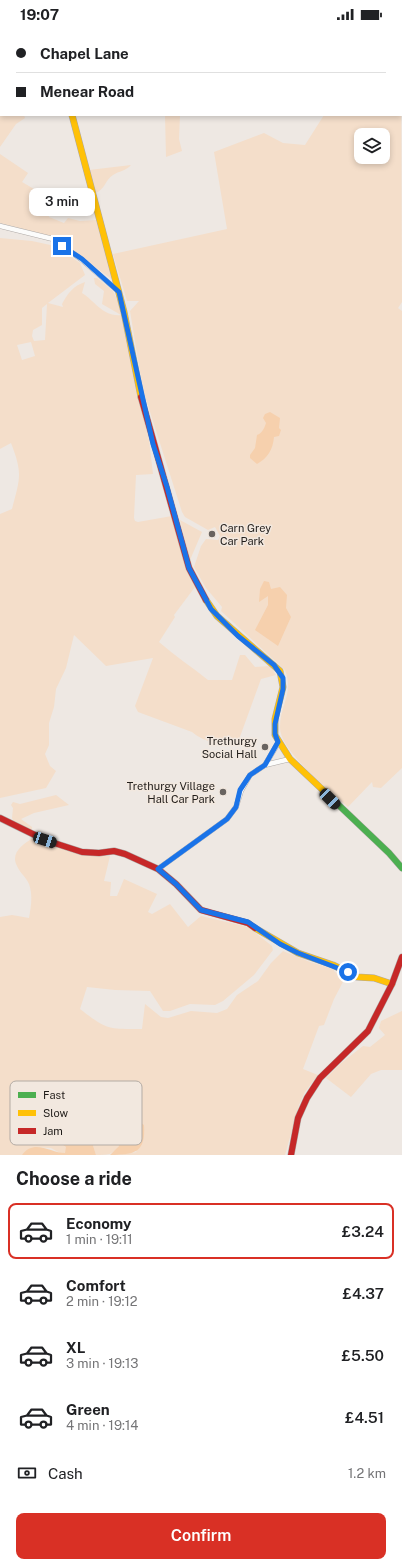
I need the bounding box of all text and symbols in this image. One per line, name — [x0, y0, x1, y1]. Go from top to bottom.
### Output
text: 19:07 — [20, 6, 59, 23]
text: Chapel Lane — [40, 45, 129, 62]
text: Menear Road — [40, 83, 134, 100]
map controls — [354, 128, 390, 164]
button: layers — [354, 128, 390, 164]
callout: 3 min — [29, 188, 95, 216]
text: 3 min — [45, 194, 79, 209]
route end — [53, 237, 71, 255]
place label: Carn Grey Car Park — [220, 522, 271, 547]
marker: Carn Grey Car Park — [207, 529, 217, 539]
place label: Trethurgy Social Hall — [202, 735, 257, 760]
marker: Trethurgy Social Hall — [260, 742, 270, 752]
place label: Trethurgy Village Hall Car Park — [127, 780, 215, 805]
car — [317, 786, 343, 812]
marker: Trethurgy Village Hall Car Park — [218, 787, 228, 797]
car — [32, 831, 58, 849]
route start — [339, 963, 357, 981]
legend — [10, 1081, 142, 1145]
text: Fast — [43, 1089, 65, 1101]
text: Slow — [43, 1107, 69, 1119]
text: Jam — [43, 1125, 63, 1137]
text: Choose a ride — [16, 1168, 132, 1189]
icon: car — [18, 1213, 54, 1249]
text: Economy — [66, 1215, 131, 1232]
text: £3.24 — [342, 1223, 384, 1240]
text: 1 min · 19:11 — [66, 1232, 133, 1247]
icon: car — [18, 1275, 54, 1311]
text: Comfort — [66, 1277, 126, 1294]
text: £4.37 — [342, 1285, 384, 1302]
text: 2 min · 19:12 — [66, 1294, 138, 1309]
icon: car — [18, 1337, 54, 1373]
text: XL — [66, 1339, 85, 1356]
text: £5.50 — [342, 1347, 384, 1364]
text: 3 min · 19:13 — [66, 1356, 138, 1371]
icon: car — [18, 1399, 54, 1435]
text: Green — [66, 1401, 110, 1418]
text: £4.51 — [345, 1409, 384, 1426]
text: 4 min · 19:14 — [66, 1418, 138, 1433]
icon: cash — [16, 1462, 38, 1484]
text: Cash — [48, 1465, 83, 1482]
text: 1.2 km — [348, 1466, 386, 1481]
button: Confirm — [16, 1513, 386, 1559]

